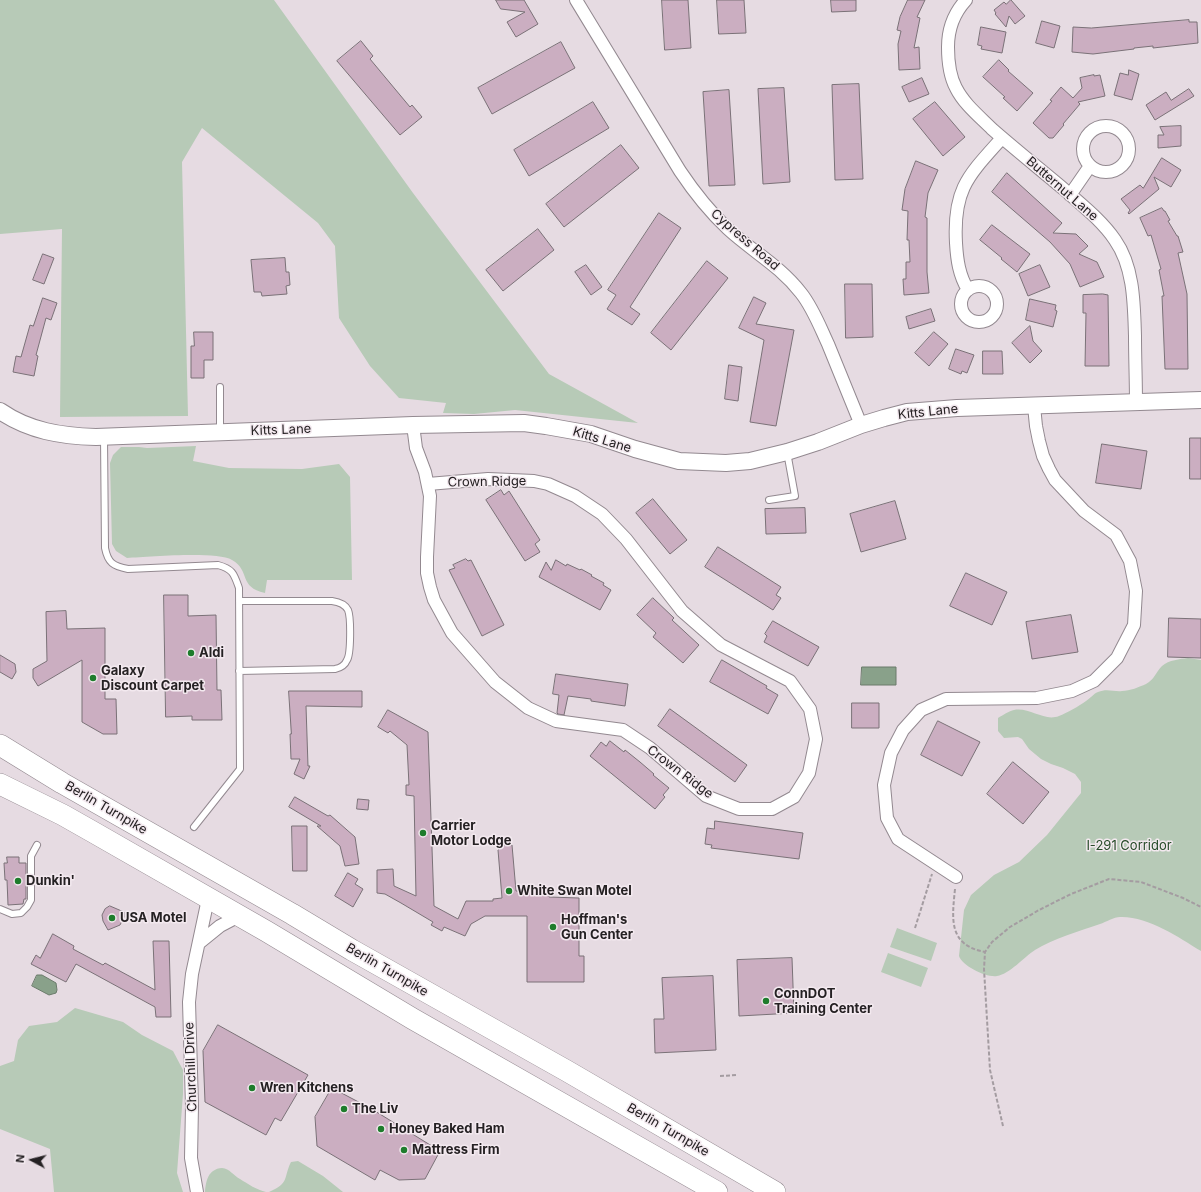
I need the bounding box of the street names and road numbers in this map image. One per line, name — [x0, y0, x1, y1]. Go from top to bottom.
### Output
street label: Butternut Lane — [1023, 154, 1101, 224]
street label: Cypress Road — [708, 206, 782, 274]
street label: Kitts Lane — [897, 401, 959, 423]
street label: Kitts Lane — [250, 421, 312, 439]
street label: Kitts Lane — [571, 424, 633, 456]
street label: Crown Ridge — [448, 474, 526, 490]
street label: Crown Ridge — [644, 742, 716, 802]
street label: Berlin Turnpike — [62, 778, 150, 838]
street label: Berlin Turnpike — [343, 940, 431, 1000]
street label: Churchill Drive — [182, 1022, 200, 1112]
street label: Berlin Turnpike — [624, 1100, 712, 1160]

